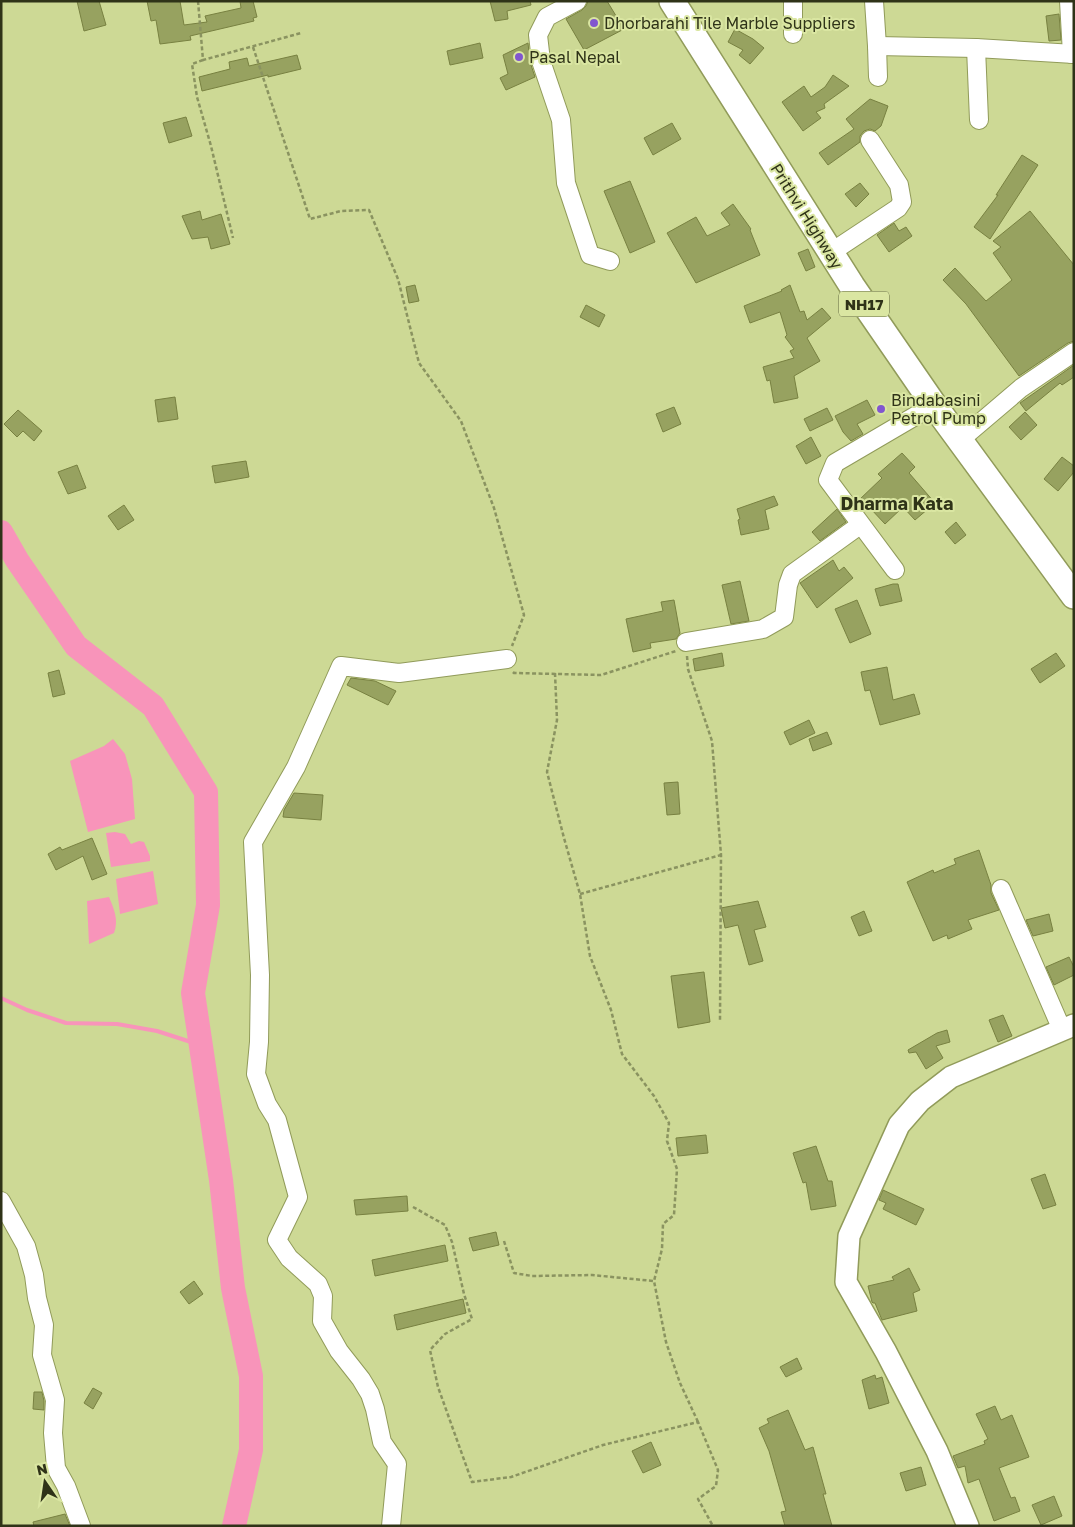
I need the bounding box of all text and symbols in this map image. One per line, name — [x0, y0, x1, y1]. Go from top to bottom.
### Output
place label: Dhorbarahi Tile Marble Suppliers — [604, 13, 856, 33]
marker: Dhorbarahi Tile Marble Suppliers — [588, 17, 600, 29]
place label: Pasal Nepal — [529, 47, 620, 67]
marker: Pasal Nepal — [513, 51, 525, 63]
street label: Prithvi Highway — [767, 160, 847, 272]
road number: NH17 — [839, 292, 889, 316]
place label: Bindabasini Petrol Pump — [891, 390, 986, 428]
marker: Bindabasini Petrol Pump — [875, 403, 887, 415]
district label: Dharma Kata — [841, 492, 953, 514]
north arrow — [20, 1457, 70, 1507]
text: N — [35, 1459, 49, 1478]

